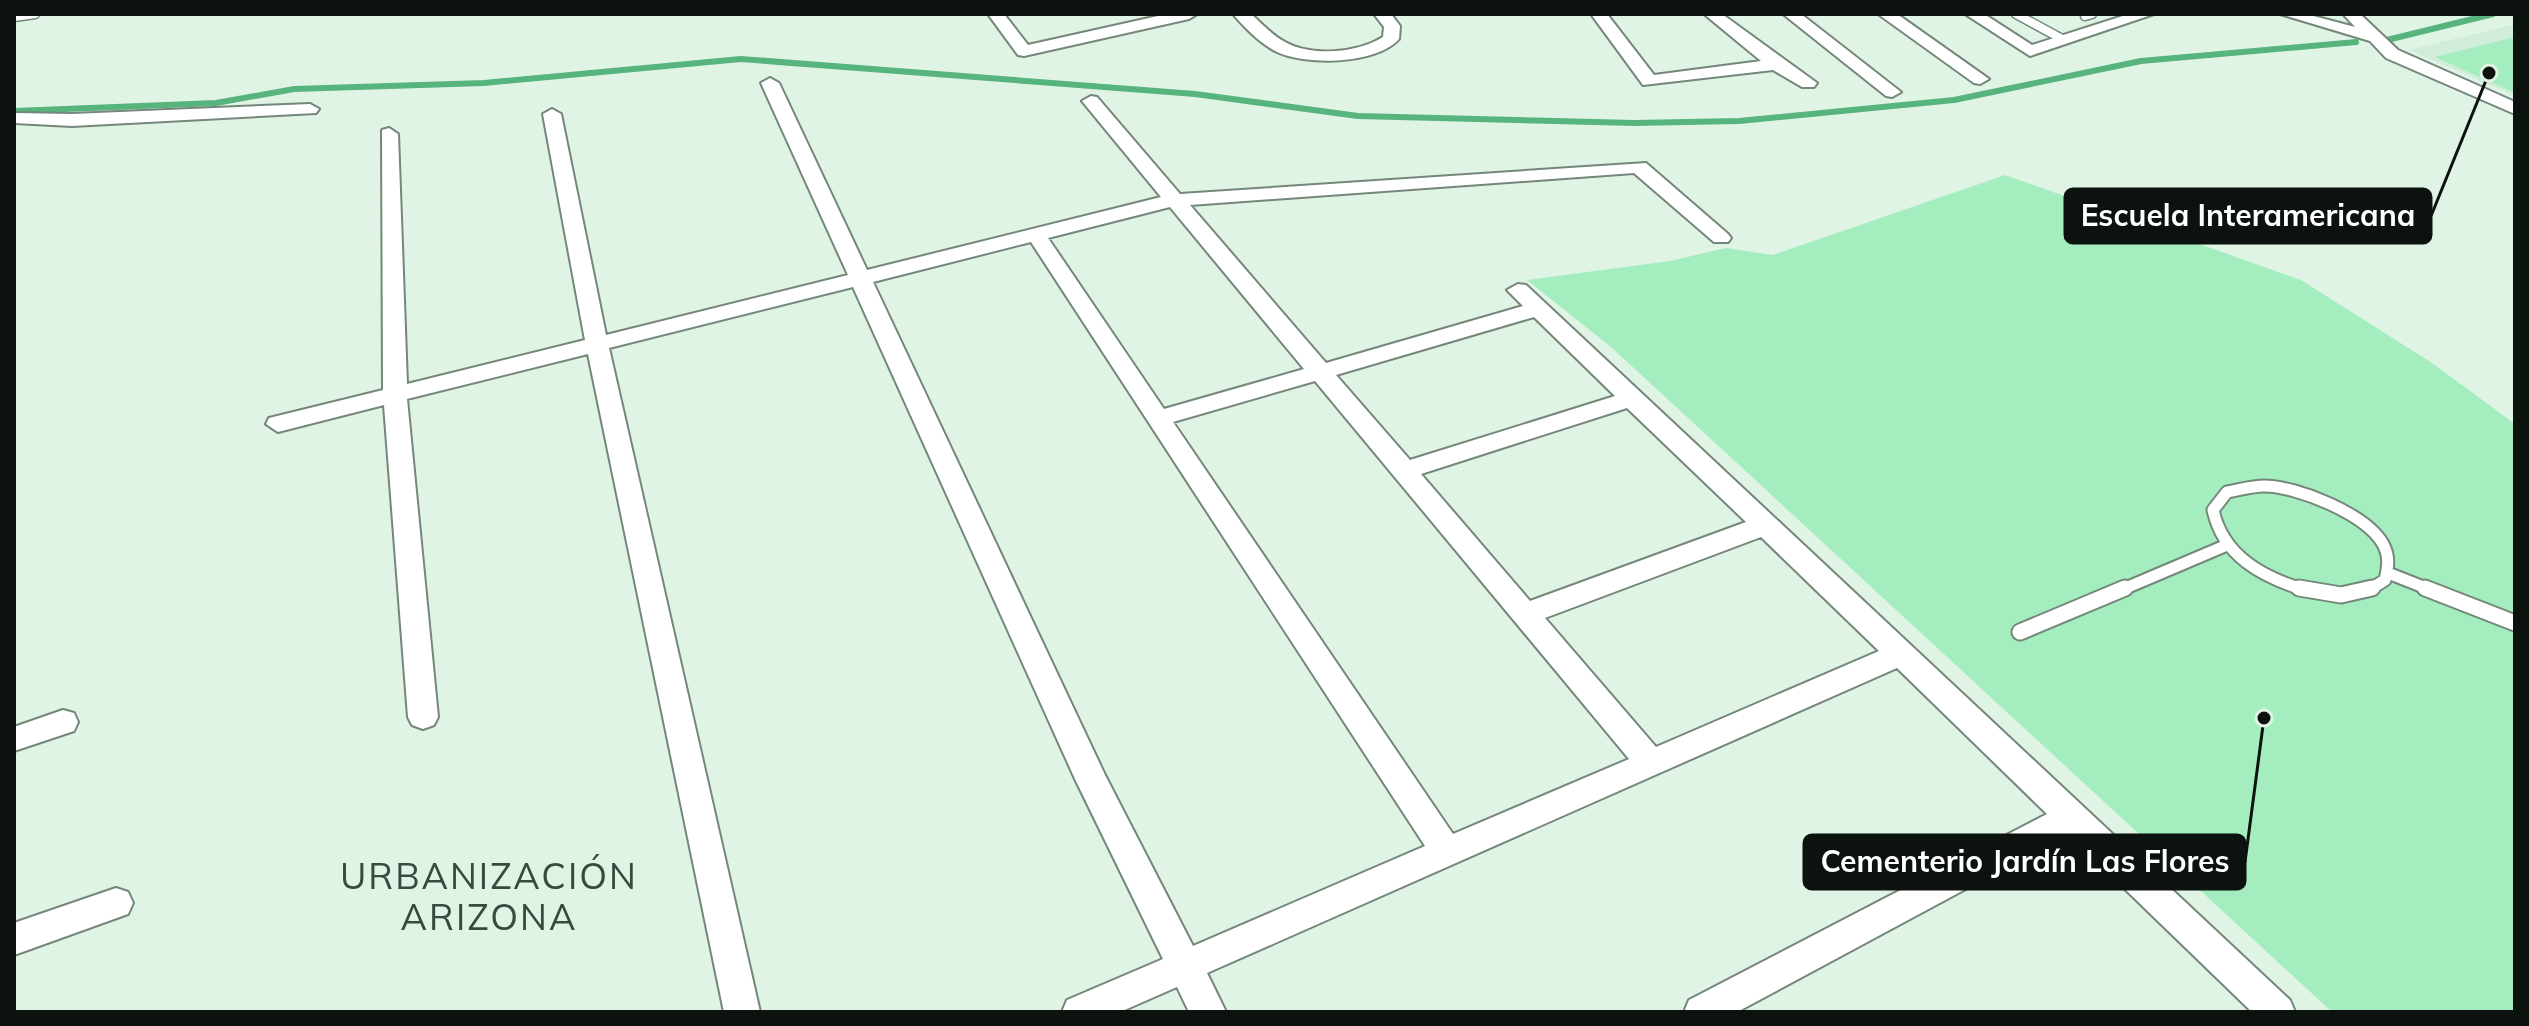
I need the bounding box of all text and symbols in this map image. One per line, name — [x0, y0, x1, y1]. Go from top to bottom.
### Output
callout: Escuela Interamericana — [2065, 189, 2431, 243]
text: Escuela Interamericana — [2081, 196, 2415, 234]
callout: Cementerio Jardín Las Flores — [1804, 835, 2245, 889]
text: Cementerio Jardín Las Flores — [1821, 842, 2229, 880]
district label: URBANIZACIÓN ARIZONA — [340, 853, 638, 939]

